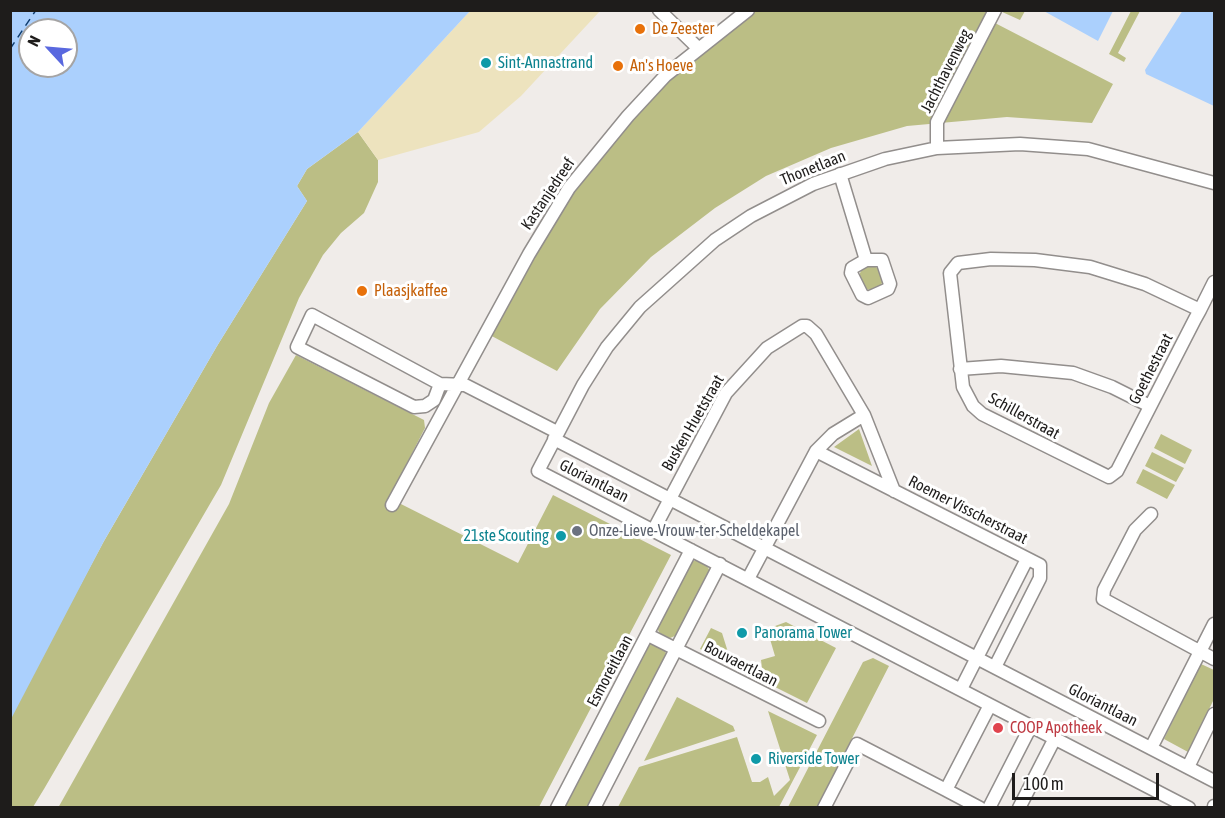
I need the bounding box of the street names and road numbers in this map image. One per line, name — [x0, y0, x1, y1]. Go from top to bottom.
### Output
street label: Jachthavenweg — [917, 26, 975, 116]
street label: Thonetlaan — [778, 146, 848, 190]
street label: Kastanjedreef — [517, 154, 579, 234]
street label: Goethestraat — [1125, 330, 1177, 408]
street label: Busken Huetstraat — [658, 371, 728, 475]
street label: Schillerstraat — [985, 389, 1063, 443]
street label: Gloriantlaan — [556, 455, 632, 507]
street label: Roemer Visscherstraat — [905, 472, 1031, 548]
street label: Esmoreitlaan — [583, 632, 637, 710]
street label: Bouvaertlaan — [701, 637, 781, 691]
street label: Gloriantlaan — [1065, 679, 1141, 731]

